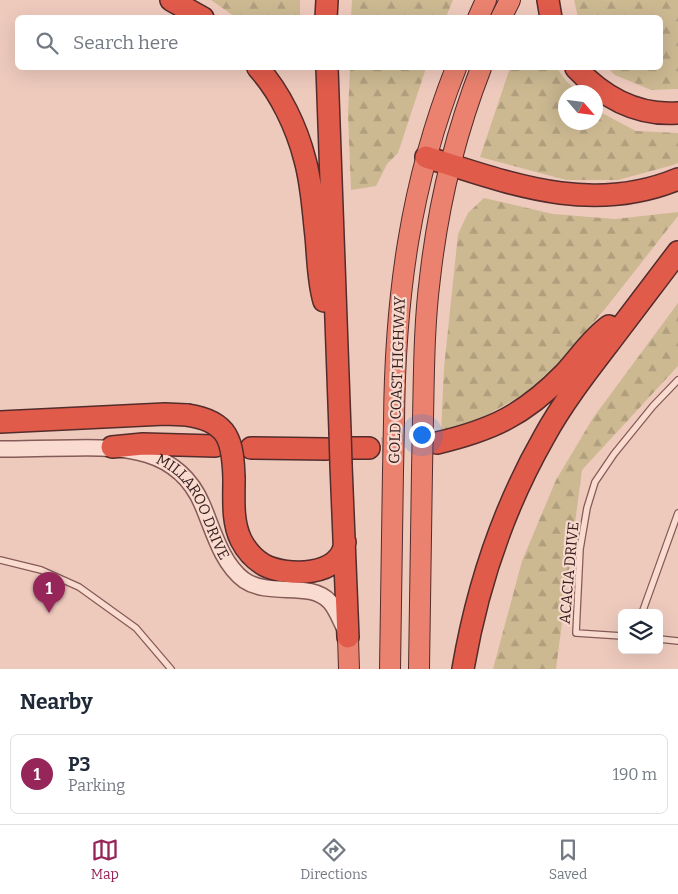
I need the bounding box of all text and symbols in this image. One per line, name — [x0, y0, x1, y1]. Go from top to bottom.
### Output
search box — [15, 15, 663, 70]
icon: search — [33, 29, 61, 57]
text: Search here — [73, 31, 178, 54]
north arrow — [558, 85, 603, 130]
street label: GOLD COAST HIGHWAY — [385, 296, 409, 464]
your location — [409, 422, 435, 448]
street label: MILLAROO DRIVE — [153, 450, 233, 563]
street label: ACACIA DRIVE — [556, 521, 582, 625]
pin: 1 — [33, 572, 65, 613]
map controls — [618, 609, 663, 654]
button: layers — [618, 609, 663, 654]
text: Nearby — [20, 689, 93, 715]
text: P3 — [68, 753, 91, 776]
text: 1 — [34, 765, 40, 784]
text: 190 m — [612, 765, 657, 784]
text: Parking — [68, 776, 125, 795]
tab: Map — [91, 836, 119, 883]
tab: Directions — [300, 836, 368, 883]
tab: Saved — [549, 836, 587, 883]

